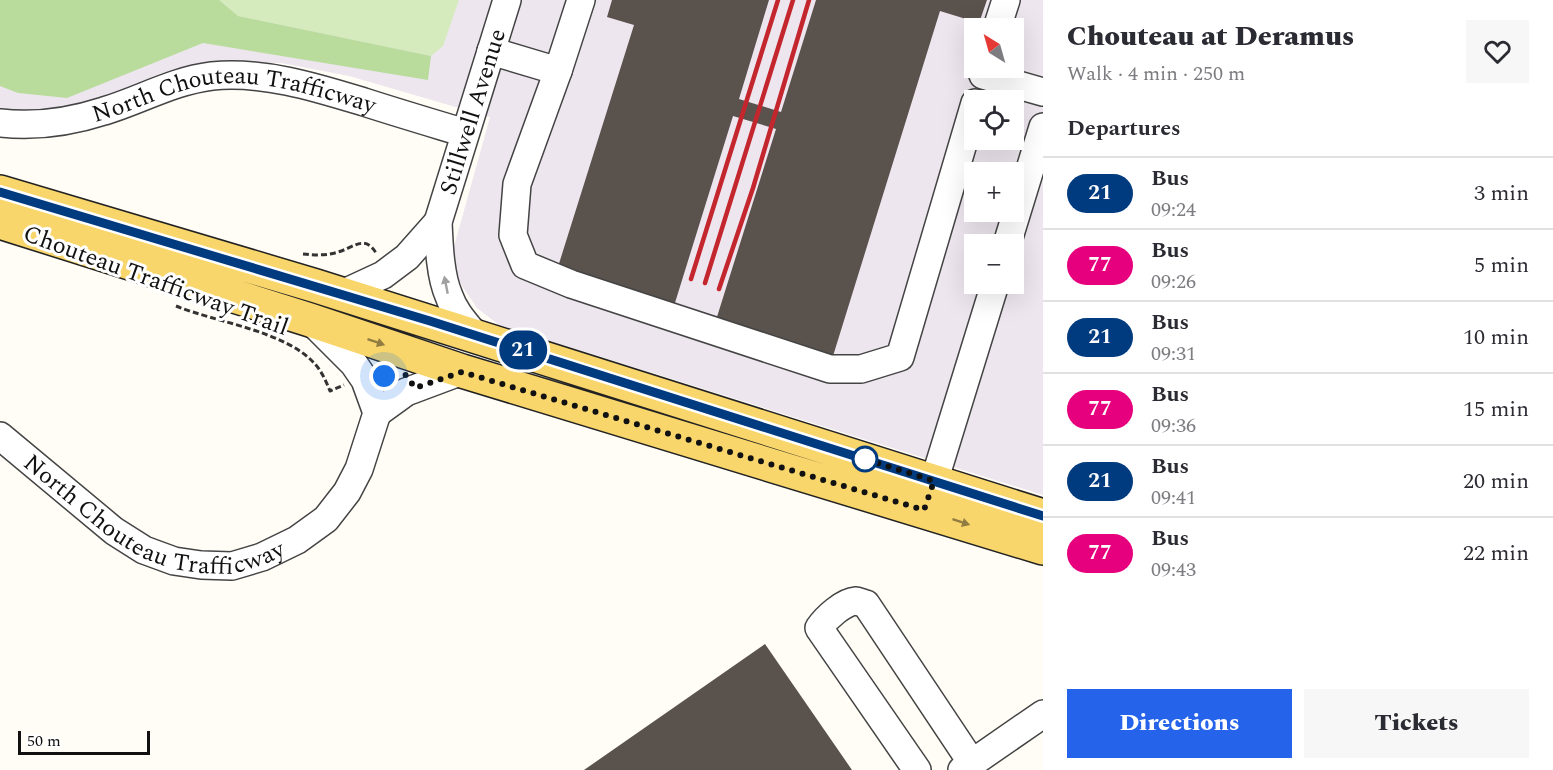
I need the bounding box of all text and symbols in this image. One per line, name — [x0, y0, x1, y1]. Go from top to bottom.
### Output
text: Chouteau at Deramus — [1067, 15, 1354, 58]
north arrow — [964, 18, 1024, 78]
map controls — [964, 18, 1024, 294]
button: heart — [1466, 20, 1529, 83]
street label: Stillwell Avenue — [431, 24, 516, 199]
street label: North Chouteau Trafficway — [88, 58, 382, 133]
text: Walk · 4 min · 250 m — [1067, 59, 1245, 89]
button: locate — [964, 90, 1024, 150]
text: Departures — [1067, 112, 1181, 145]
button: + — [964, 162, 1024, 222]
text: Bus — [1151, 162, 1189, 195]
text: 21 — [1088, 177, 1112, 209]
text: 3 min — [1474, 177, 1529, 210]
text: 09:24 — [1151, 195, 1196, 225]
street label: Chouteau Trafficway Trail — [18, 216, 293, 346]
button: − — [964, 234, 1024, 294]
text: Bus — [1151, 234, 1189, 267]
text: 77 — [1088, 249, 1112, 281]
text: 5 min — [1474, 249, 1529, 282]
text: 09:26 — [1151, 267, 1196, 297]
one-way arrow — [441, 275, 450, 294]
text: Bus — [1151, 306, 1189, 339]
text: 21 — [1088, 321, 1112, 353]
text: 10 min — [1463, 321, 1529, 354]
line badge: 21 — [496, 330, 550, 370]
text: 21 — [511, 334, 535, 366]
one-way arrow — [367, 338, 385, 348]
text: 09:31 — [1151, 339, 1196, 369]
your location — [369, 361, 399, 391]
text: Bus — [1151, 378, 1189, 411]
text: 77 — [1088, 393, 1112, 425]
text: 15 min — [1463, 393, 1529, 426]
text: 09:36 — [1151, 411, 1196, 441]
street label: North Chouteau Trafficway — [15, 446, 292, 585]
unlabelled marker — [852, 446, 878, 472]
text: Bus — [1151, 450, 1189, 483]
text: 21 — [1088, 465, 1112, 497]
text: 20 min — [1463, 465, 1529, 498]
text: 09:41 — [1151, 483, 1196, 513]
one-way arrow — [952, 518, 970, 527]
text: Bus — [1151, 522, 1189, 555]
text: 77 — [1088, 537, 1112, 569]
text: 22 min — [1463, 537, 1529, 570]
text: 09:43 — [1151, 555, 1196, 585]
button: Directions — [1067, 689, 1292, 758]
button: Tickets — [1304, 689, 1529, 758]
scale bar — [18, 728, 150, 756]
text: 50 m — [27, 729, 61, 753]

